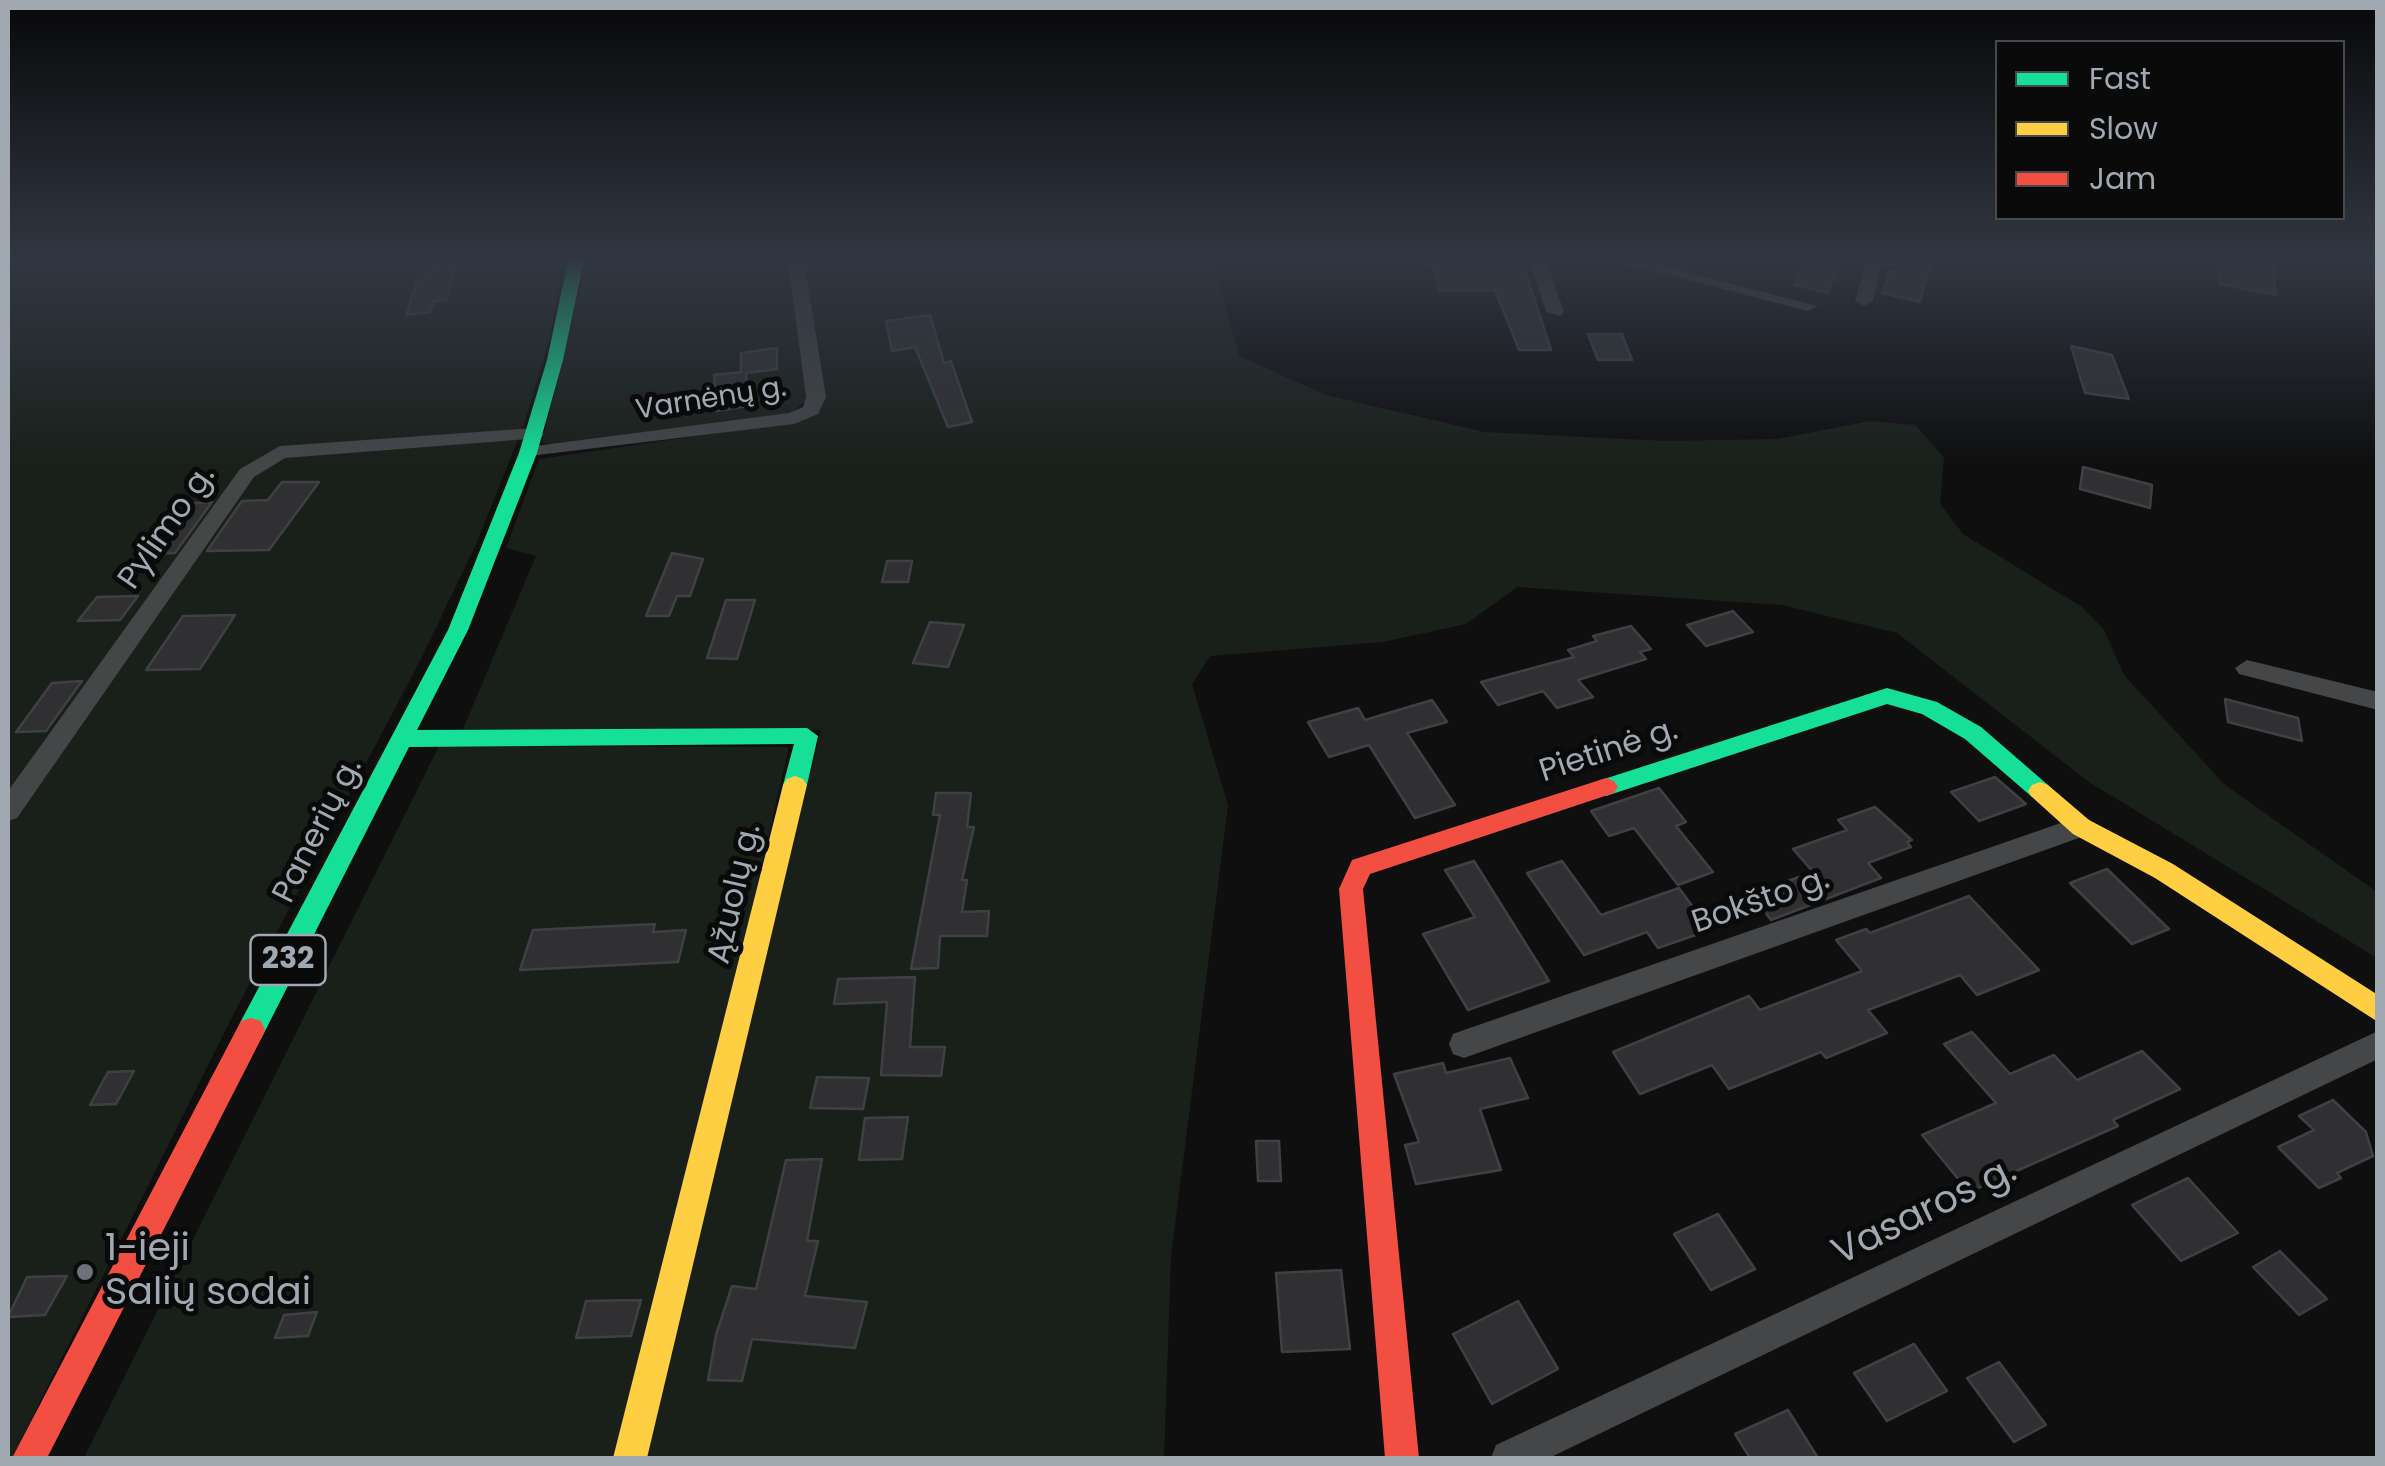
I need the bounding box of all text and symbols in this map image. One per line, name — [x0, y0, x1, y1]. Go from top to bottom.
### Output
legend — [1995, 40, 2345, 220]
text: Fast — [2089, 57, 2151, 100]
text: Slow — [2089, 107, 2158, 150]
text: Jam — [2089, 157, 2156, 200]
street label: Varnėnų g. — [633, 372, 789, 428]
street label: Pylimo g. — [111, 459, 225, 597]
street label: Pietinė g. — [1535, 712, 1683, 792]
street label: Panerių g. — [266, 752, 372, 910]
street label: Ąžuolų g. — [701, 820, 771, 968]
street label: Bokšto g. — [1687, 861, 1835, 943]
road number: 232 — [250, 935, 326, 985]
street label: Vasaros g. — [1826, 1149, 2024, 1277]
place label: 1-ieji Salių sodai — [105, 1227, 311, 1316]
marker: 1-ieji Salių sodai — [74, 1261, 96, 1283]

